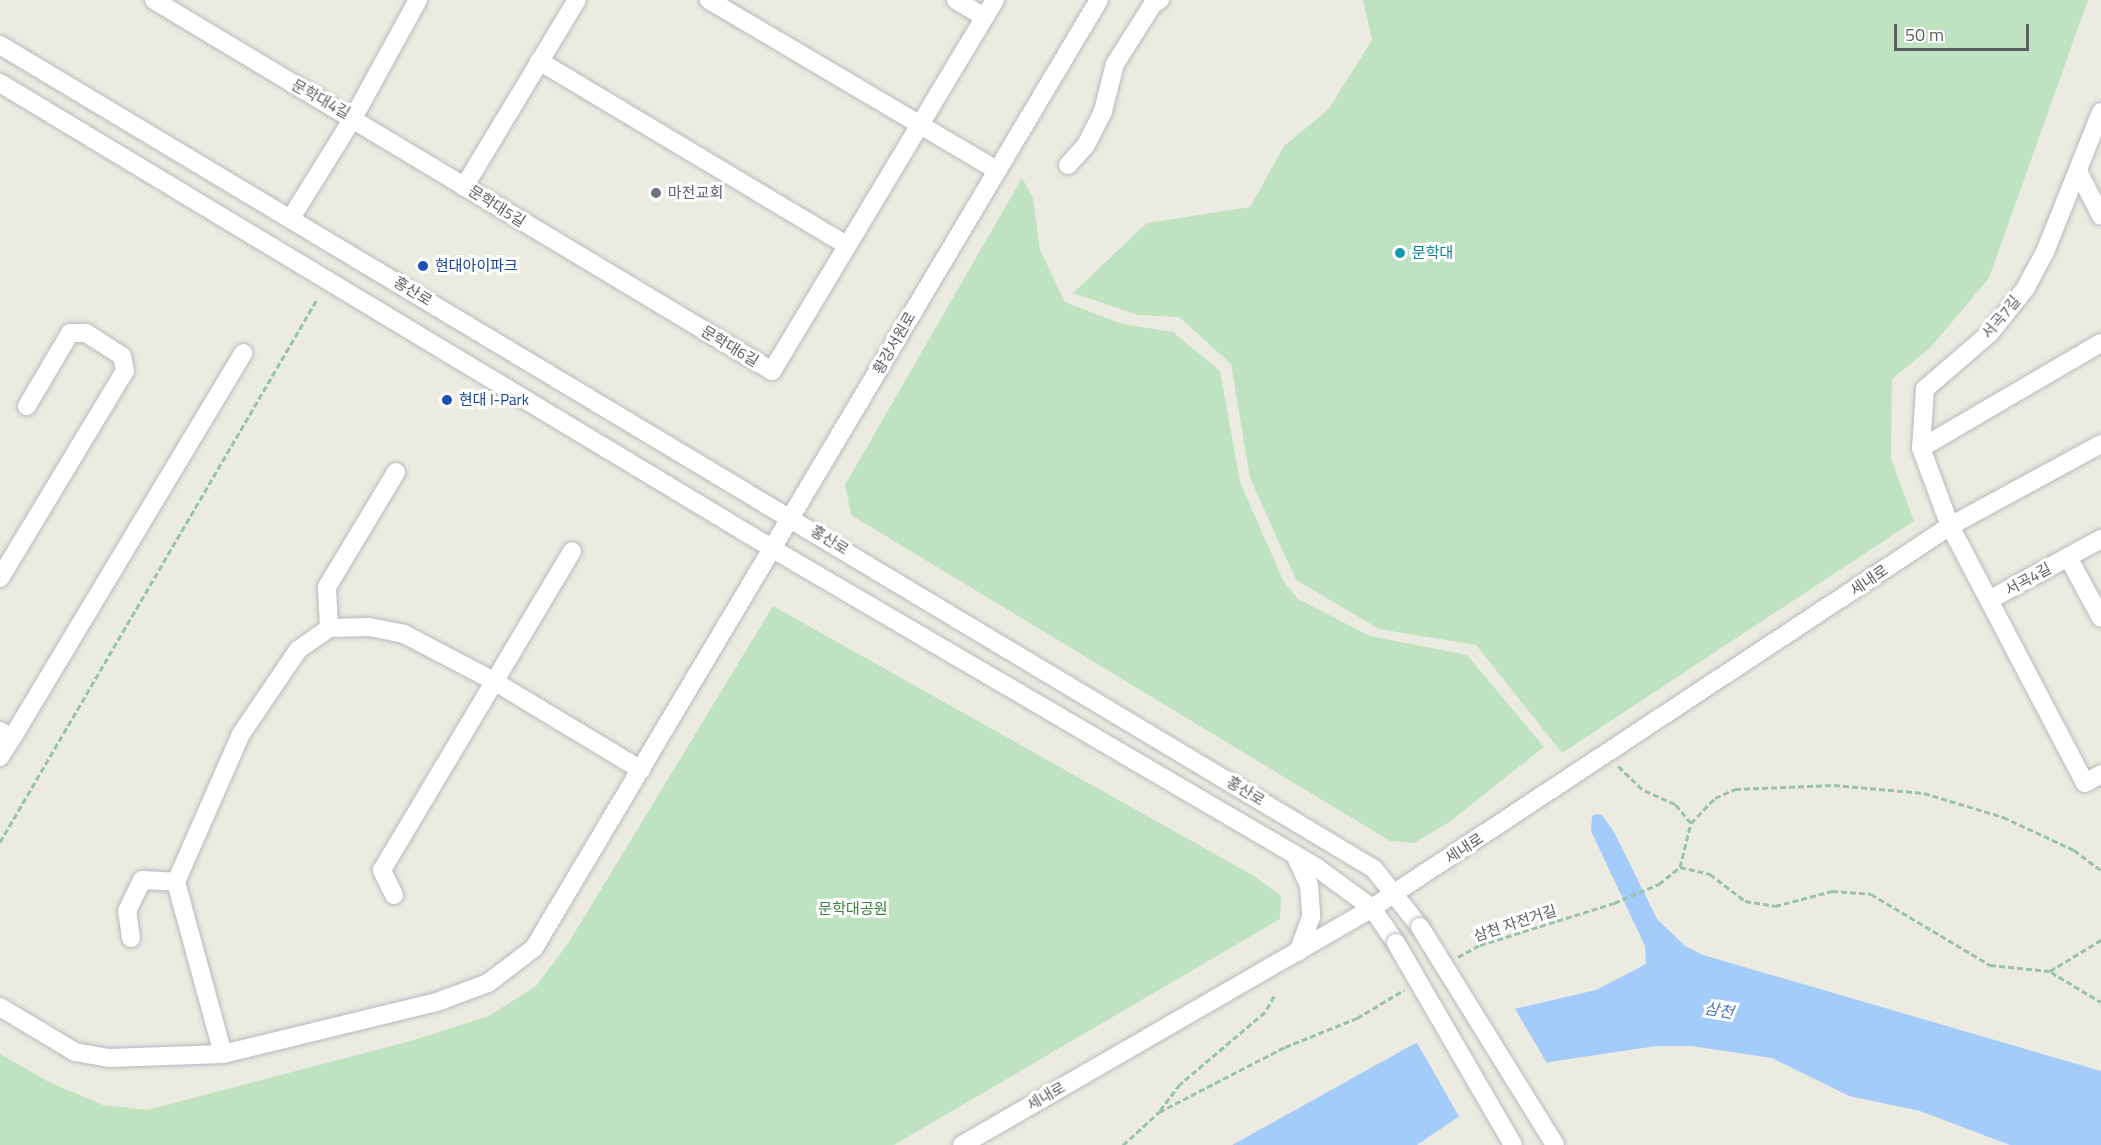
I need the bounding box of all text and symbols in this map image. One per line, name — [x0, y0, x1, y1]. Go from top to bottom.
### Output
scale bar — [1897, 12, 2032, 50]
text: 50 m — [1905, 21, 1944, 48]
street label: 문학대4길 — [289, 76, 353, 122]
street label: 문학대5길 — [465, 182, 529, 230]
place label: 마전교회 — [668, 184, 723, 202]
marker: 마전교회 — [649, 186, 663, 200]
place label: 문학대 — [1412, 244, 1453, 262]
marker: 문학대 — [1393, 246, 1407, 260]
place label: 현대아이파크 — [435, 257, 518, 275]
marker: 현대아이파크 — [416, 259, 430, 273]
street label: 홍산로 — [391, 273, 435, 309]
street label: 서곡7길 — [1978, 292, 2024, 342]
street label: 황강서원로 — [869, 309, 919, 377]
street label: 문학대6길 — [698, 322, 762, 370]
place label: 현대 I-Park — [459, 391, 529, 409]
marker: 현대 I-Park — [440, 393, 454, 407]
street label: 홍산로 — [808, 522, 852, 558]
street label: 서곡4길 — [2002, 559, 2054, 599]
street label: 세내로 — [1847, 561, 1891, 599]
street label: 홍산로 — [1224, 773, 1268, 809]
street label: 세내로 — [1442, 829, 1486, 867]
park label: 문학대공원 — [819, 900, 887, 918]
street label: 삼천 자전거길 — [1471, 901, 1559, 945]
water label: 삼천 — [1703, 998, 1735, 1022]
street label: 세내로 — [1024, 1078, 1068, 1114]

